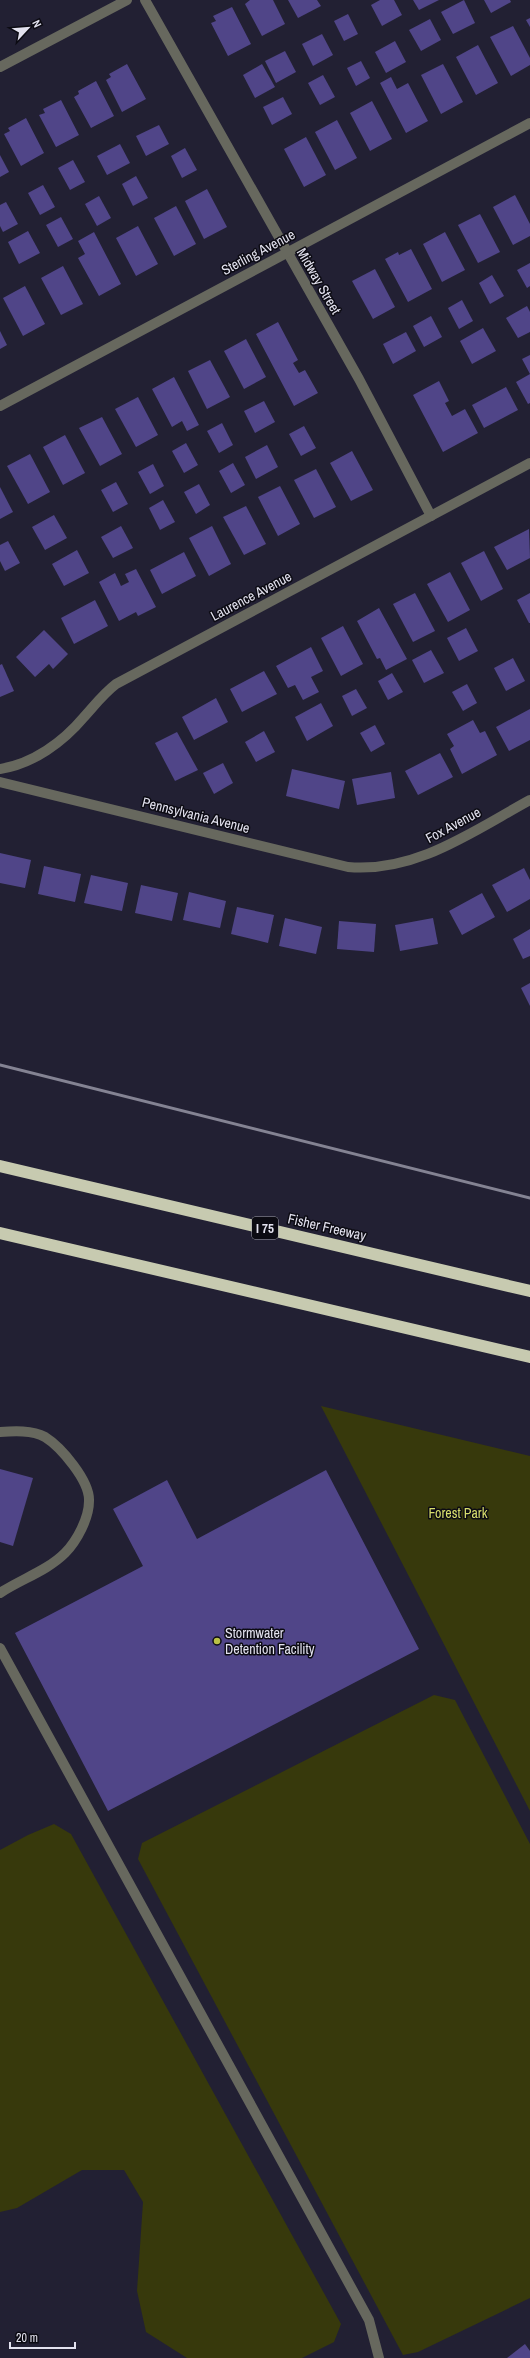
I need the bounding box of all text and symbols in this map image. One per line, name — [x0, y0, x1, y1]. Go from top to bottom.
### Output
north arrow — [8, 8, 48, 48]
text: N — [29, 18, 45, 30]
street label: Sterling Avenue — [218, 225, 298, 279]
street label: Midway Street — [293, 245, 345, 317]
street label: Laurence Avenue — [207, 567, 295, 625]
street label: Pennsylvania Avenue — [140, 793, 252, 837]
street label: Fox Avenue — [422, 803, 484, 847]
street label: Fisher Freeway — [286, 1209, 368, 1245]
road number: I 75 — [252, 1217, 278, 1239]
park label: Forest Park — [429, 1504, 488, 1522]
place label: Stormwater Detention Facility — [225, 1624, 315, 1658]
marker: Stormwater Detention Facility — [212, 1636, 222, 1646]
scale bar — [10, 2324, 75, 2350]
text: 20 m — [16, 2330, 38, 2346]

